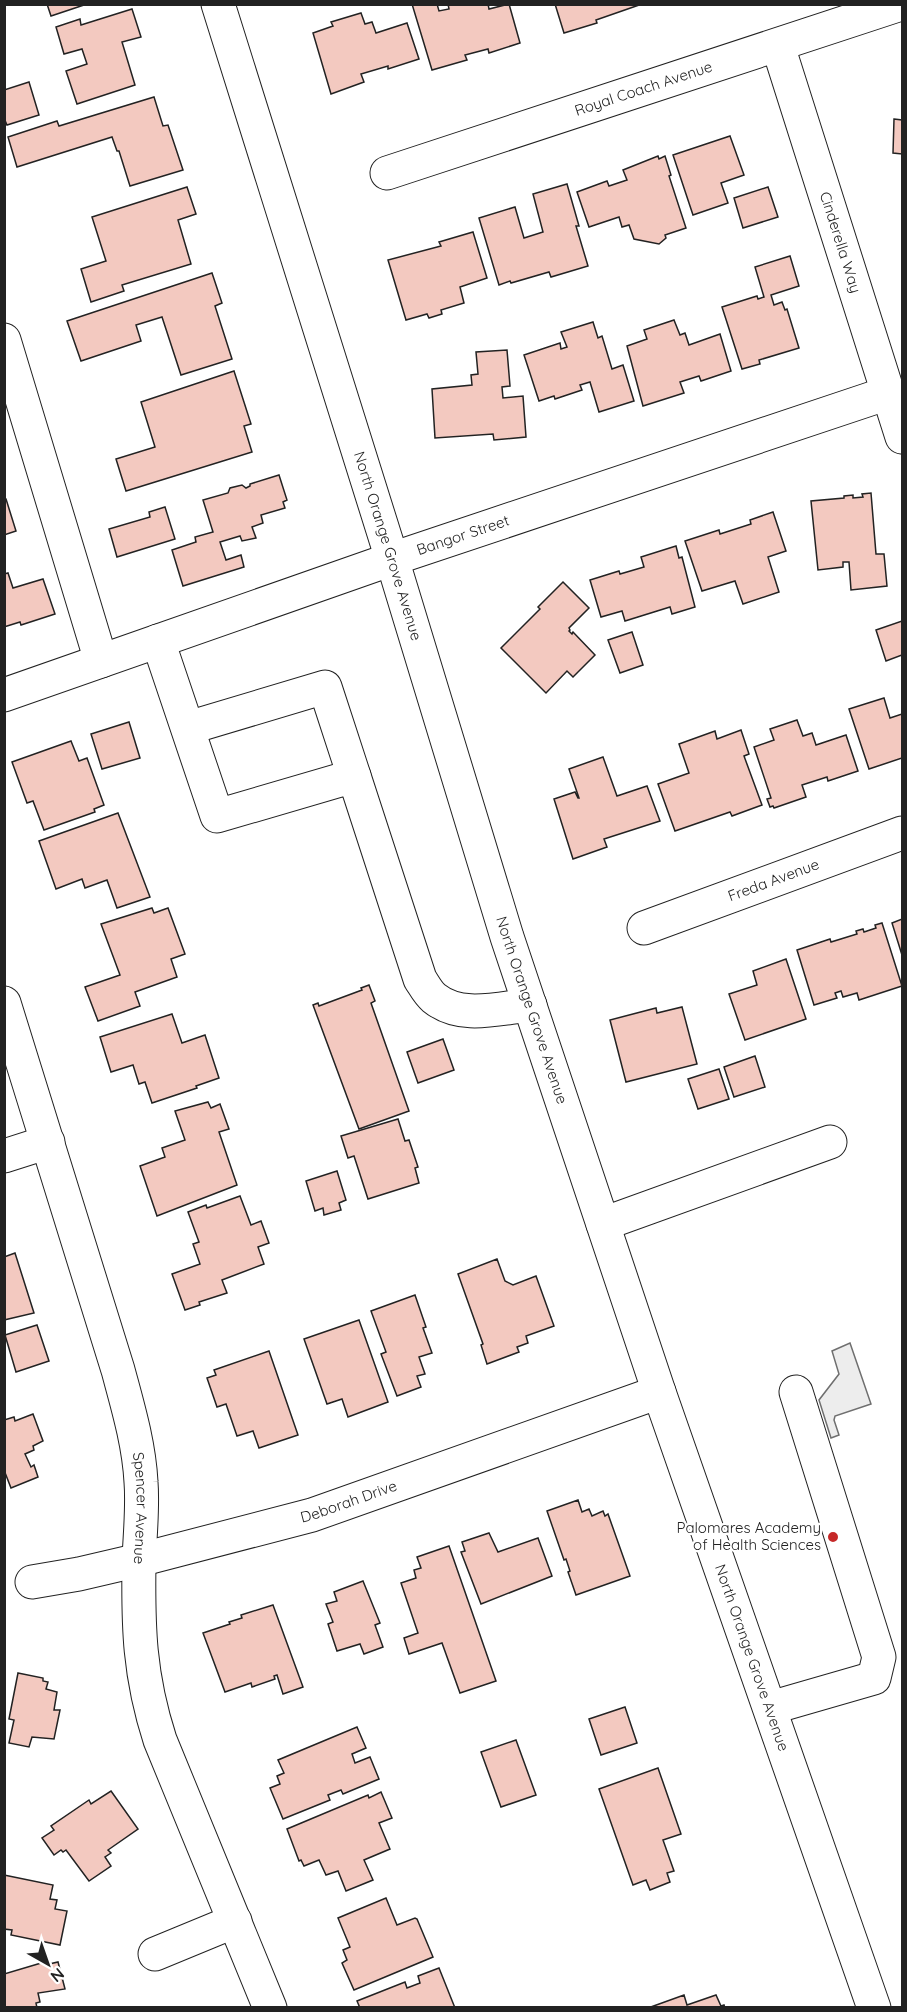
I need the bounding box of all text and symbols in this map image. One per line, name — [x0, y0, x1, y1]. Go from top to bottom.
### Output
street label: Royal Coach Avenue — [572, 57, 715, 120]
street label: Cinderella Way — [816, 189, 866, 295]
street label: North Orange Grove Avenue — [350, 449, 426, 643]
street label: Bangor Street — [414, 510, 512, 559]
street label: Freda Avenue — [725, 854, 822, 905]
street label: North Orange Grove Avenue — [492, 914, 572, 1106]
street label: Spencer Avenue — [129, 1451, 152, 1565]
street label: Deborah Drive — [298, 1476, 399, 1527]
place label: Palomares Academy of Health Sciences — [677, 1518, 821, 1554]
marker: Palomares Academy of Health Sciences — [826, 1530, 840, 1544]
street label: North Orange Grove Avenue — [711, 1562, 794, 1754]
north arrow — [18, 1934, 78, 1994]
text: N — [47, 1964, 69, 1987]

